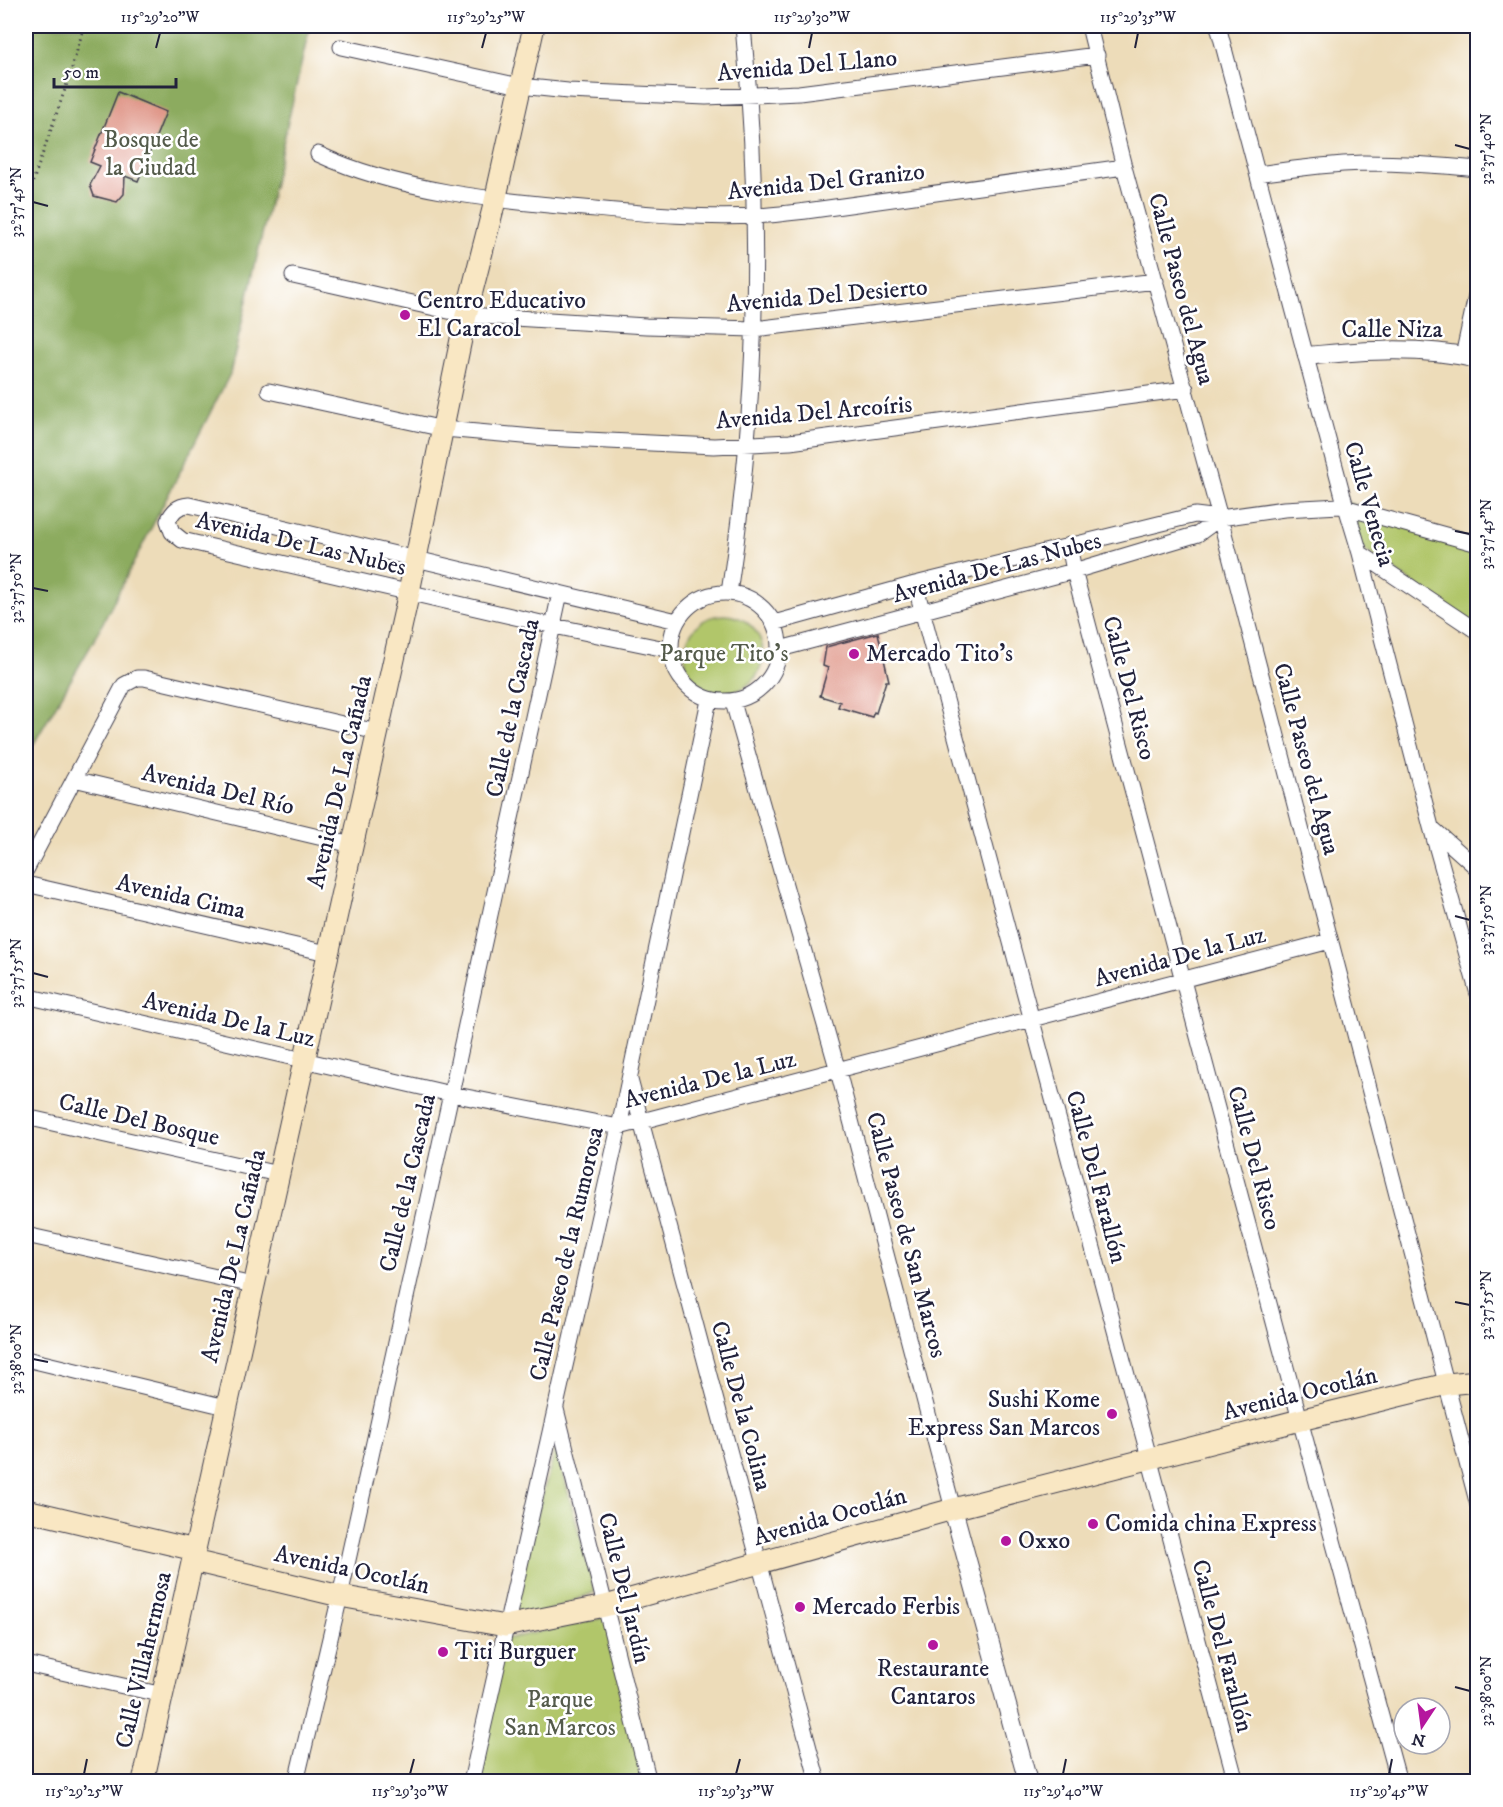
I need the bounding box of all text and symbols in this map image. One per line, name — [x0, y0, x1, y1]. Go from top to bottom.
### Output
text: 115°29'20"W — [121, 8, 200, 27]
text: 115°29'25"W — [447, 8, 525, 27]
text: 115°29'30"W — [774, 8, 851, 27]
text: 115°29'35"W — [1100, 8, 1176, 27]
street label: Avenida Del Llano — [716, 43, 898, 89]
scale bar — [54, 51, 176, 89]
text: 50 m — [63, 62, 99, 84]
text: 32°37'40"N — [1477, 113, 1496, 185]
park label: Bosque de la Ciudad — [103, 125, 199, 183]
street label: Avenida Del Granizo — [726, 157, 926, 207]
text: 32°37'45"N — [7, 167, 26, 237]
street label: Calle Paseo del Agua — [1141, 190, 1221, 389]
street label: Avenida Del Desierto — [725, 272, 929, 320]
place label: Centro Educativo El Caracol — [417, 286, 586, 344]
marker: Centro Educativo El Caracol — [398, 308, 412, 322]
street label: Calle Niza — [1341, 315, 1444, 345]
street label: Avenida Del Arcoíris — [715, 389, 913, 437]
street label: Calle Venecia — [1337, 438, 1401, 571]
text: 32°37'45"N — [1477, 499, 1496, 569]
street label: Avenida De Las Nubes — [193, 505, 409, 583]
street label: Avenida De Las Nubes — [889, 526, 1105, 610]
text: 32°37'50"N — [7, 553, 26, 623]
street label: Calle Del Risco — [1095, 613, 1163, 763]
street label: Calle de la Cascada — [479, 615, 547, 800]
park label: Parque Tito's — [660, 639, 788, 669]
place label: Mercado Tito's — [866, 639, 1013, 669]
marker: Mercado Tito's — [847, 647, 861, 661]
street label: Calle Paseo del Agua — [1266, 660, 1346, 859]
street label: Avenida De La Cañada — [301, 672, 379, 892]
street label: Avenida Del Río — [139, 758, 297, 822]
street label: Avenida Cima — [114, 868, 249, 927]
text: 32°37'50"N — [1477, 885, 1496, 955]
street label: Avenida De la Luz — [1091, 920, 1269, 994]
text: 32°37'55"N — [7, 938, 26, 1008]
street label: Avenida De la Luz — [140, 986, 319, 1055]
street label: Avenida De la Luz — [621, 1044, 800, 1116]
street label: Calle Del Risco — [1220, 1083, 1288, 1233]
street label: Calle Del Bosque — [56, 1087, 222, 1153]
street label: Calle Del Farallón — [1059, 1087, 1134, 1267]
street label: Calle de la Cascada — [373, 1090, 443, 1275]
street label: Calle Paseo de San Marcos — [859, 1109, 953, 1361]
street label: Calle Paseo de la Rumorosa — [523, 1123, 611, 1384]
street label: Avenida De La Cañada — [195, 1146, 273, 1366]
text: 32°37'55"N — [1477, 1270, 1496, 1340]
street label: Calle De la Colina — [704, 1318, 778, 1495]
text: 32°38'00"N — [7, 1324, 26, 1394]
street label: Avenida Ocotlán — [1220, 1360, 1381, 1428]
place label: Sushi Kome Express San Marcos — [908, 1385, 1100, 1443]
marker: Sushi Kome Express San Marcos — [1105, 1407, 1119, 1421]
street label: Avenida Ocotlán — [750, 1481, 910, 1553]
street label: Calle Del Jardín — [591, 1509, 657, 1667]
place label: Comida china Express — [1105, 1509, 1317, 1539]
marker: Comida china Express — [1086, 1517, 1100, 1531]
place label: Oxxo — [1018, 1526, 1070, 1556]
marker: Oxxo — [999, 1534, 1013, 1548]
street label: Avenida Ocotlán — [272, 1539, 433, 1601]
street label: Calle Del Farallón — [1185, 1556, 1260, 1736]
street label: Calle Villahermosa — [109, 1568, 179, 1751]
place label: Mercado Ferbis — [812, 1592, 960, 1622]
marker: Mercado Ferbis — [793, 1600, 807, 1614]
place label: Titi Burguer — [455, 1637, 576, 1667]
marker: Restaurante Cantaros — [926, 1638, 940, 1652]
marker: Titi Burguer — [436, 1645, 450, 1659]
place label: Restaurante Cantaros — [877, 1654, 989, 1712]
text: 32°38'00"N — [1477, 1656, 1496, 1726]
park label: Parque San Marcos — [504, 1685, 616, 1743]
north arrow — [1392, 1696, 1452, 1756]
text: N — [1410, 1728, 1428, 1751]
text: 115°29'25"W — [45, 1782, 123, 1801]
text: 115°29'30"W — [372, 1782, 449, 1801]
text: 115°29'35"W — [698, 1782, 774, 1801]
text: 115°29'40"W — [1023, 1782, 1103, 1801]
text: 115°29'45"W — [1349, 1782, 1429, 1801]

